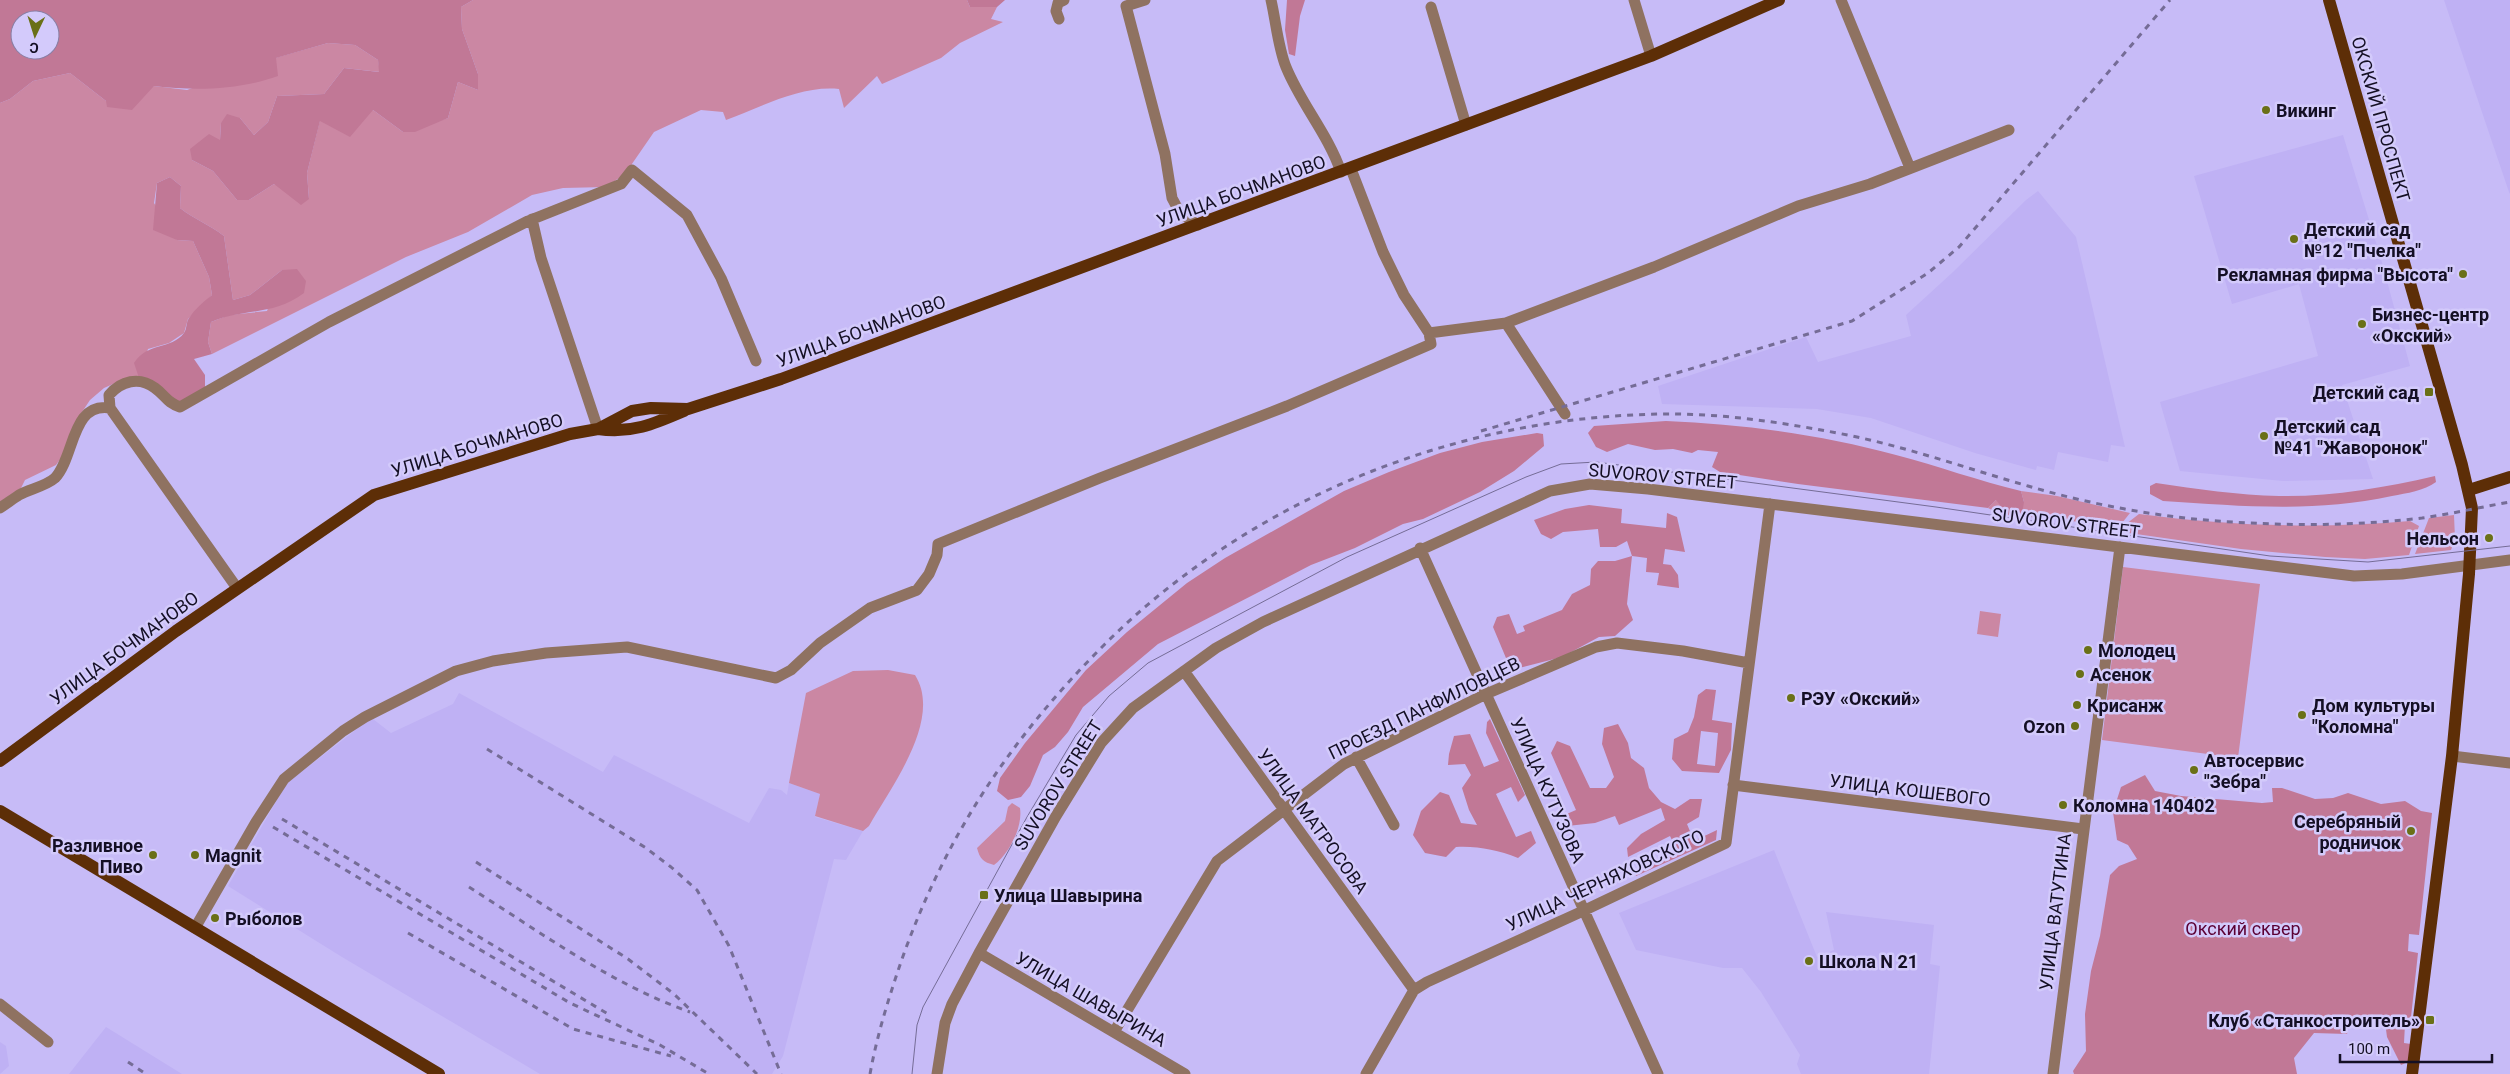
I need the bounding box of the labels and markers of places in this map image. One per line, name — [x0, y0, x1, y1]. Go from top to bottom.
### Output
place label: Викинг — [2276, 100, 2336, 121]
marker: Викинг — [2260, 104, 2272, 116]
place label: Детский сад №12 "Пчелка" — [2304, 219, 2421, 261]
marker: Детский сад №12 "Пчелка" — [2288, 233, 2300, 245]
place label: Рекламная фирма "Высота" — [2217, 264, 2453, 285]
marker: Рекламная фирма "Высота" — [2457, 268, 2469, 280]
place label: Бизнес-центр «Окский» — [2372, 304, 2489, 346]
marker: Бизнес-центр «Окский» — [2356, 318, 2368, 330]
place label: Детский сад — [2313, 382, 2420, 403]
marker: Детский сад — [2423, 386, 2435, 398]
place label: Детский сад №41 "Жаворонок" — [2274, 416, 2428, 458]
marker: Детский сад №41 "Жаворонок" — [2258, 430, 2270, 442]
place label: Нельсон — [2407, 528, 2479, 549]
marker: Нельсон — [2483, 532, 2495, 544]
place label: Молодец — [2098, 640, 2176, 661]
marker: Молодец — [2082, 644, 2094, 656]
place label: Асенок — [2090, 664, 2153, 685]
marker: Асенок — [2074, 668, 2086, 680]
place label: РЭУ «Окский» — [1801, 688, 1920, 709]
marker: РЭУ «Окский» — [1785, 692, 1797, 704]
place label: Крисанж — [2087, 695, 2164, 716]
place label: Дом культуры "Коломна" — [2312, 695, 2435, 737]
marker: Крисанж — [2071, 699, 2083, 711]
marker: Дом культуры "Коломна" — [2296, 709, 2308, 721]
place label: Ozon — [2023, 716, 2065, 737]
marker: Ozon — [2069, 720, 2081, 732]
place label: Автосервис "Зебра" — [2204, 750, 2304, 792]
marker: Автосервис "Зебра" — [2188, 764, 2200, 776]
place label: Коломна 140402 — [2073, 795, 2215, 816]
marker: Коломна 140402 — [2057, 799, 2069, 811]
place label: Серебряный родничок — [2294, 811, 2402, 853]
marker: Серебряный родничок — [2405, 825, 2417, 837]
place label: Разливное Пиво — [52, 835, 143, 877]
place label: Magnit — [205, 845, 262, 866]
marker: Разливное Пиво — [147, 849, 159, 861]
marker: Magnit — [189, 849, 201, 861]
place label: Улица Шавырина — [994, 885, 1143, 906]
marker: Улица Шавырина — [978, 889, 990, 901]
place label: Рыболов — [225, 908, 302, 929]
marker: Рыболов — [209, 912, 221, 924]
place label: Школа N 21 — [1819, 951, 1918, 972]
marker: Школа N 21 — [1803, 955, 1815, 967]
place label: Клуб «Станкостроитель» — [2208, 1010, 2420, 1031]
marker: Клуб «Станкостроитель» — [2424, 1014, 2436, 1026]

